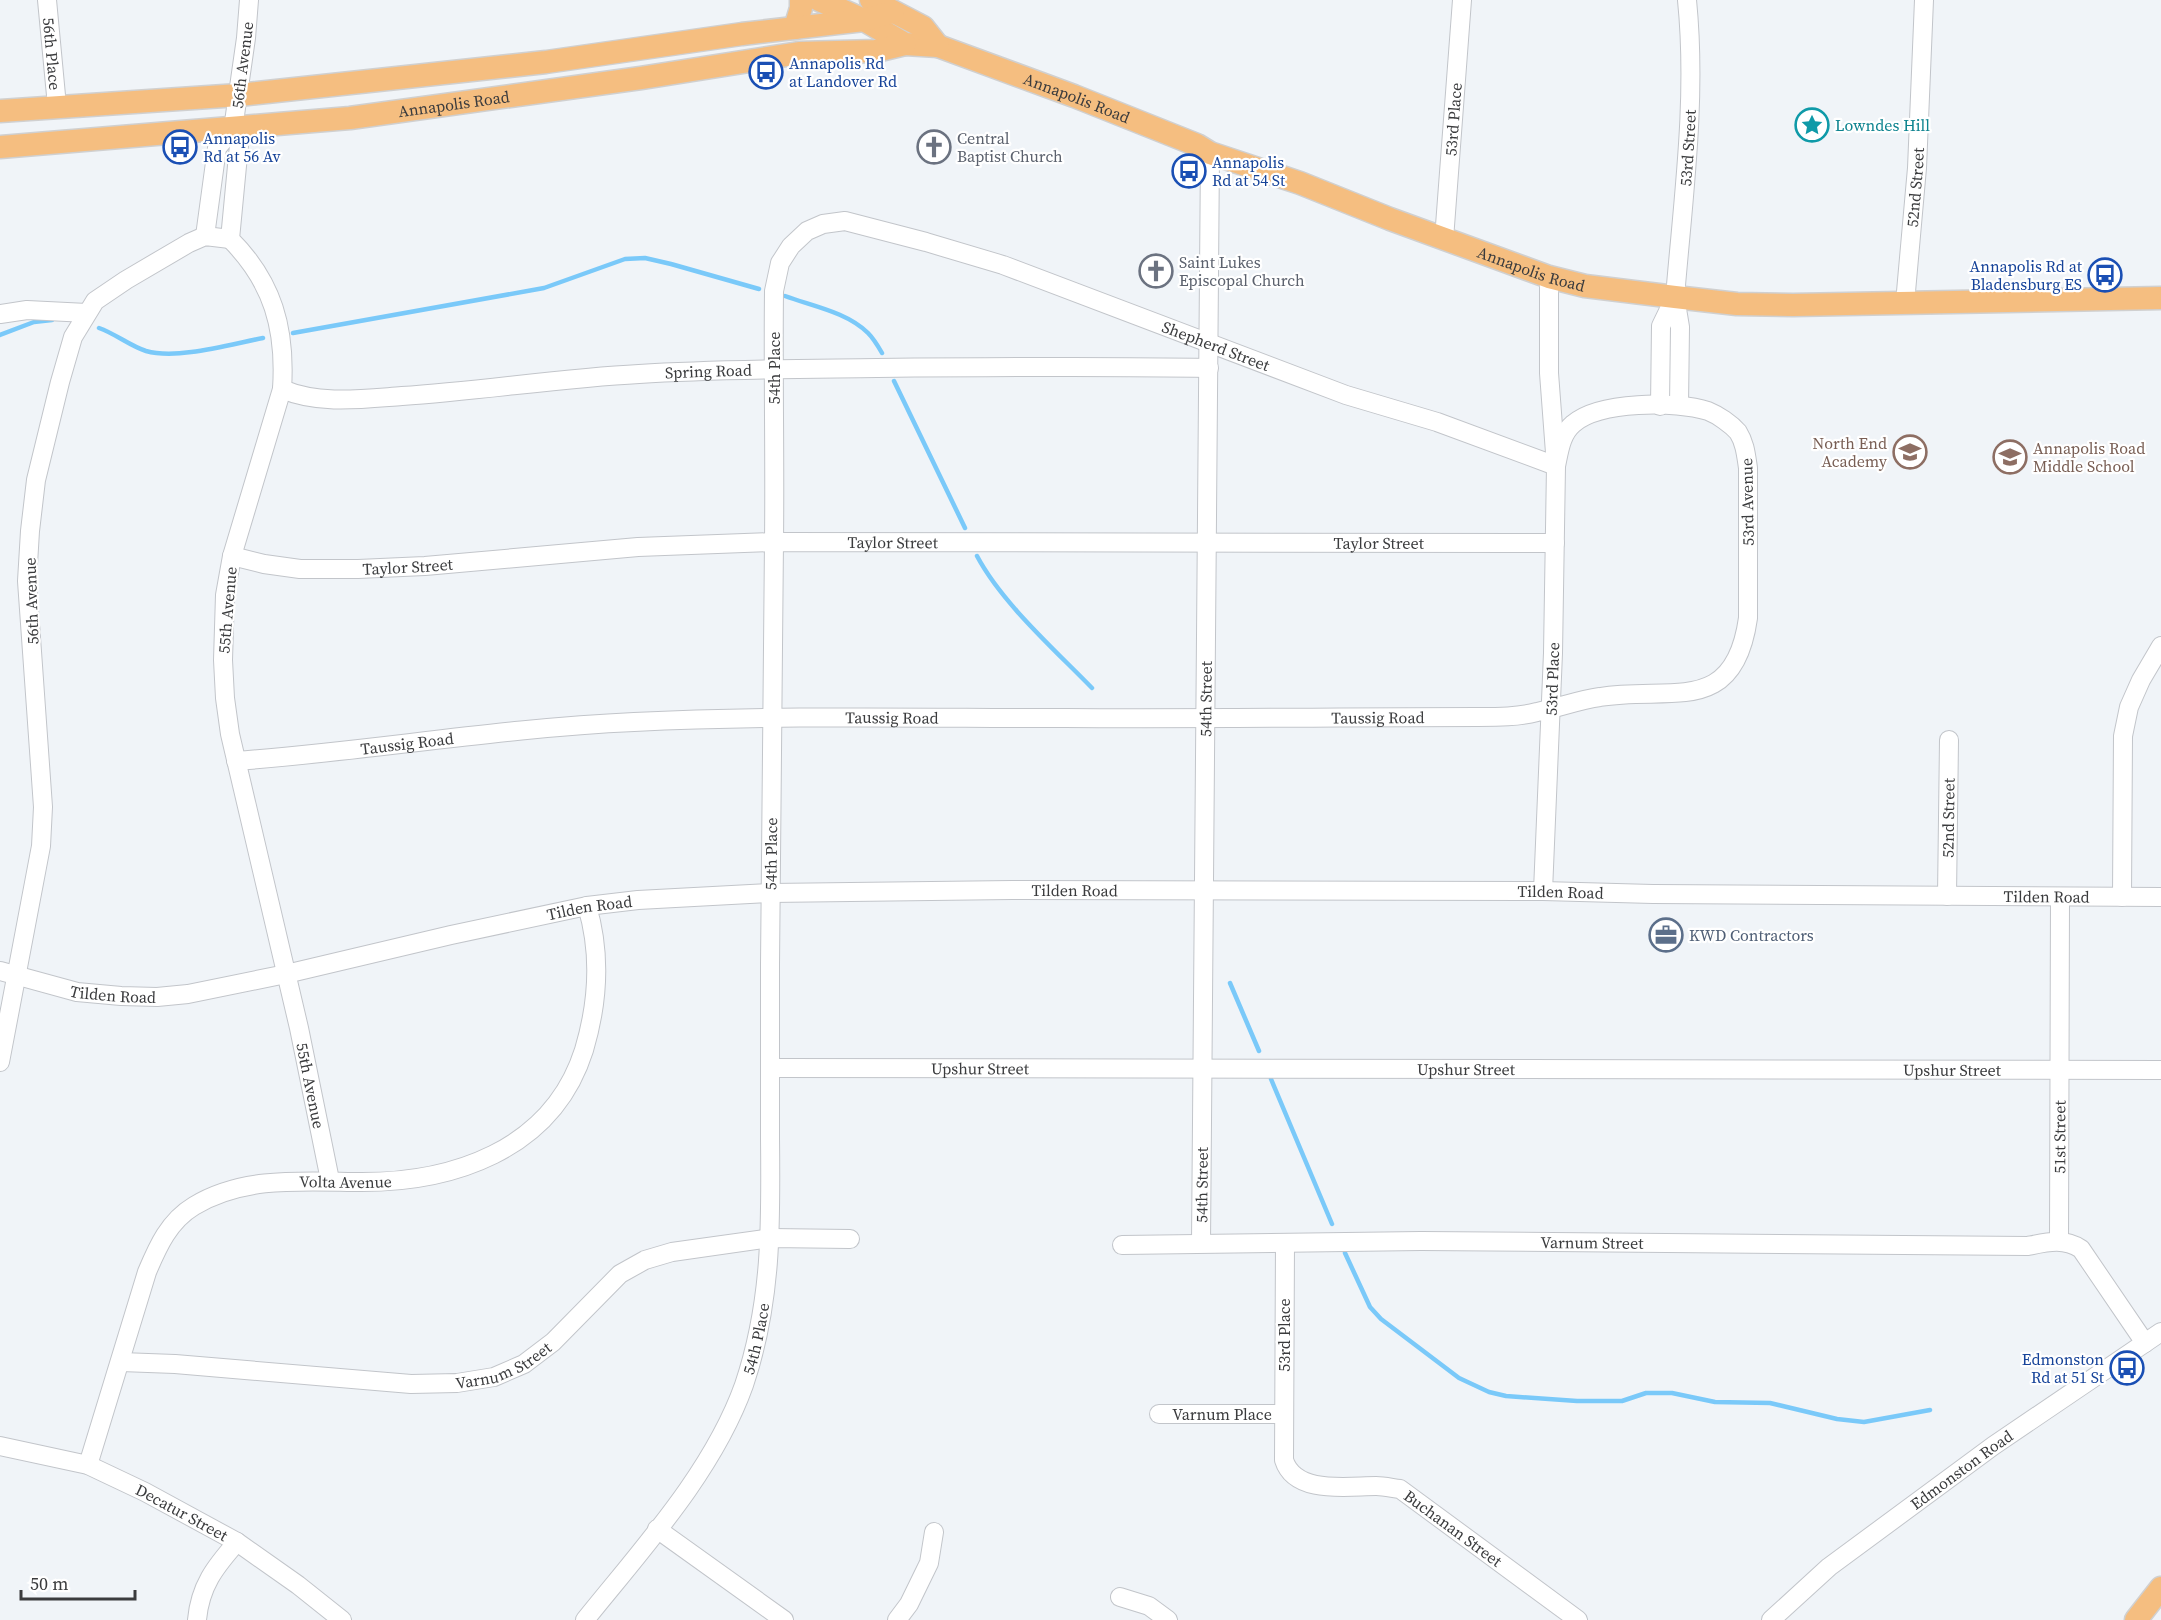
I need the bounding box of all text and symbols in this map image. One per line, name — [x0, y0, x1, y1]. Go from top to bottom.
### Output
street label: 56th Place — [38, 16, 66, 91]
street label: 56th Avenue — [226, 20, 258, 110]
place label: Annapolis Rd at Landover Rd — [789, 52, 897, 92]
bus stop icon: Annapolis Rd at Landover Rd — [748, 54, 784, 90]
street label: Annapolis Road — [1021, 67, 1133, 128]
street label: 53rd Place — [1439, 82, 1467, 157]
street label: Annapolis Road — [397, 85, 511, 122]
place icon: Lowndes Hill — [1794, 107, 1830, 143]
street label: 53rd Street — [1674, 108, 1701, 187]
place label: Lowndes Hill — [1835, 114, 1930, 136]
place label: Annapolis Rd at 56 Av — [203, 127, 281, 167]
place label: Central Baptist Church — [957, 127, 1063, 167]
bus stop icon: Annapolis Rd at 56 Av — [162, 129, 198, 165]
church icon: Central Baptist Church — [916, 129, 952, 165]
street label: 52nd Street — [1901, 146, 1929, 228]
place label: Annapolis Rd at 54 St — [1212, 151, 1286, 191]
bus stop icon: Annapolis Rd at 54 St — [1171, 153, 1207, 189]
street label: Annapolis Road — [1474, 241, 1587, 297]
place label: Saint Lukes Episcopal Church — [1179, 251, 1305, 291]
church icon: Saint Lukes Episcopal Church — [1138, 253, 1174, 289]
place label: Annapolis Rd at Bladensburg ES — [1970, 255, 2083, 295]
bus stop icon: Annapolis Rd at Bladensburg ES — [2087, 257, 2123, 293]
street label: Shepherd Street — [1159, 315, 1274, 376]
street label: 54th Place — [763, 332, 785, 404]
street label: Spring Road — [664, 359, 752, 384]
place label: North End Academy — [1813, 432, 1888, 472]
school or university icon: North End Academy — [1892, 434, 1928, 470]
place label: Annapolis Road Middle School — [2033, 437, 2145, 477]
school or university icon: Annapolis Road Middle School — [1992, 439, 2028, 475]
street label: 53rd Avenue — [1735, 458, 1759, 546]
street label: Taylor Street — [847, 531, 939, 553]
street label: Taylor Street — [1333, 532, 1425, 554]
street label: Taylor Street — [362, 553, 454, 580]
street label: 56th Avenue — [18, 557, 44, 645]
street label: 55th Avenue — [212, 566, 242, 654]
street label: 53rd Place — [1540, 642, 1564, 716]
street label: 54th Street — [1194, 660, 1217, 737]
street label: Taussig Road — [845, 706, 939, 729]
street label: Taussig Road — [1331, 706, 1425, 729]
street label: Taussig Road — [359, 727, 455, 760]
street label: 52nd Street — [1936, 777, 1960, 858]
street label: 54th Place — [759, 817, 782, 890]
street label: Tilden Road — [1032, 879, 1118, 901]
street label: Tilden Road — [1518, 880, 1604, 904]
street label: Tilden Road — [2003, 885, 2090, 908]
street label: Tilden Road — [545, 890, 633, 925]
office icon: KWD Contractors — [1648, 917, 1684, 953]
place label: KWD Contractors — [1689, 924, 1814, 946]
street label: Tilden Road — [67, 980, 156, 1008]
street label: 55th Avenue — [291, 1041, 330, 1130]
street label: Upshur Street — [931, 1057, 1030, 1079]
street label: Upshur Street — [1417, 1058, 1516, 1080]
street label: Upshur Street — [1903, 1059, 2002, 1081]
street label: 51st Street — [2048, 1100, 2070, 1174]
street label: 54th Street — [1190, 1146, 1213, 1223]
street label: Volta Avenue — [299, 1170, 393, 1193]
street label: Varnum Street — [1540, 1231, 1644, 1254]
street label: 53rd Place — [1273, 1298, 1295, 1372]
street label: 54th Place — [737, 1301, 774, 1377]
street label: Varnum Street — [454, 1336, 556, 1394]
place label: Edmonston Rd at 51 St — [2022, 1348, 2105, 1388]
bus stop icon: Edmonston Rd at 51 St — [2109, 1350, 2145, 1386]
street label: Varnum Place — [1172, 1403, 1272, 1425]
street label: Edmonston Road — [1906, 1425, 2017, 1515]
street label: Decatur Street — [132, 1478, 233, 1546]
street label: Buchanan Street — [1400, 1485, 1507, 1572]
scale bar — [21, 1563, 135, 1601]
text: 50 m — [30, 1571, 68, 1596]

